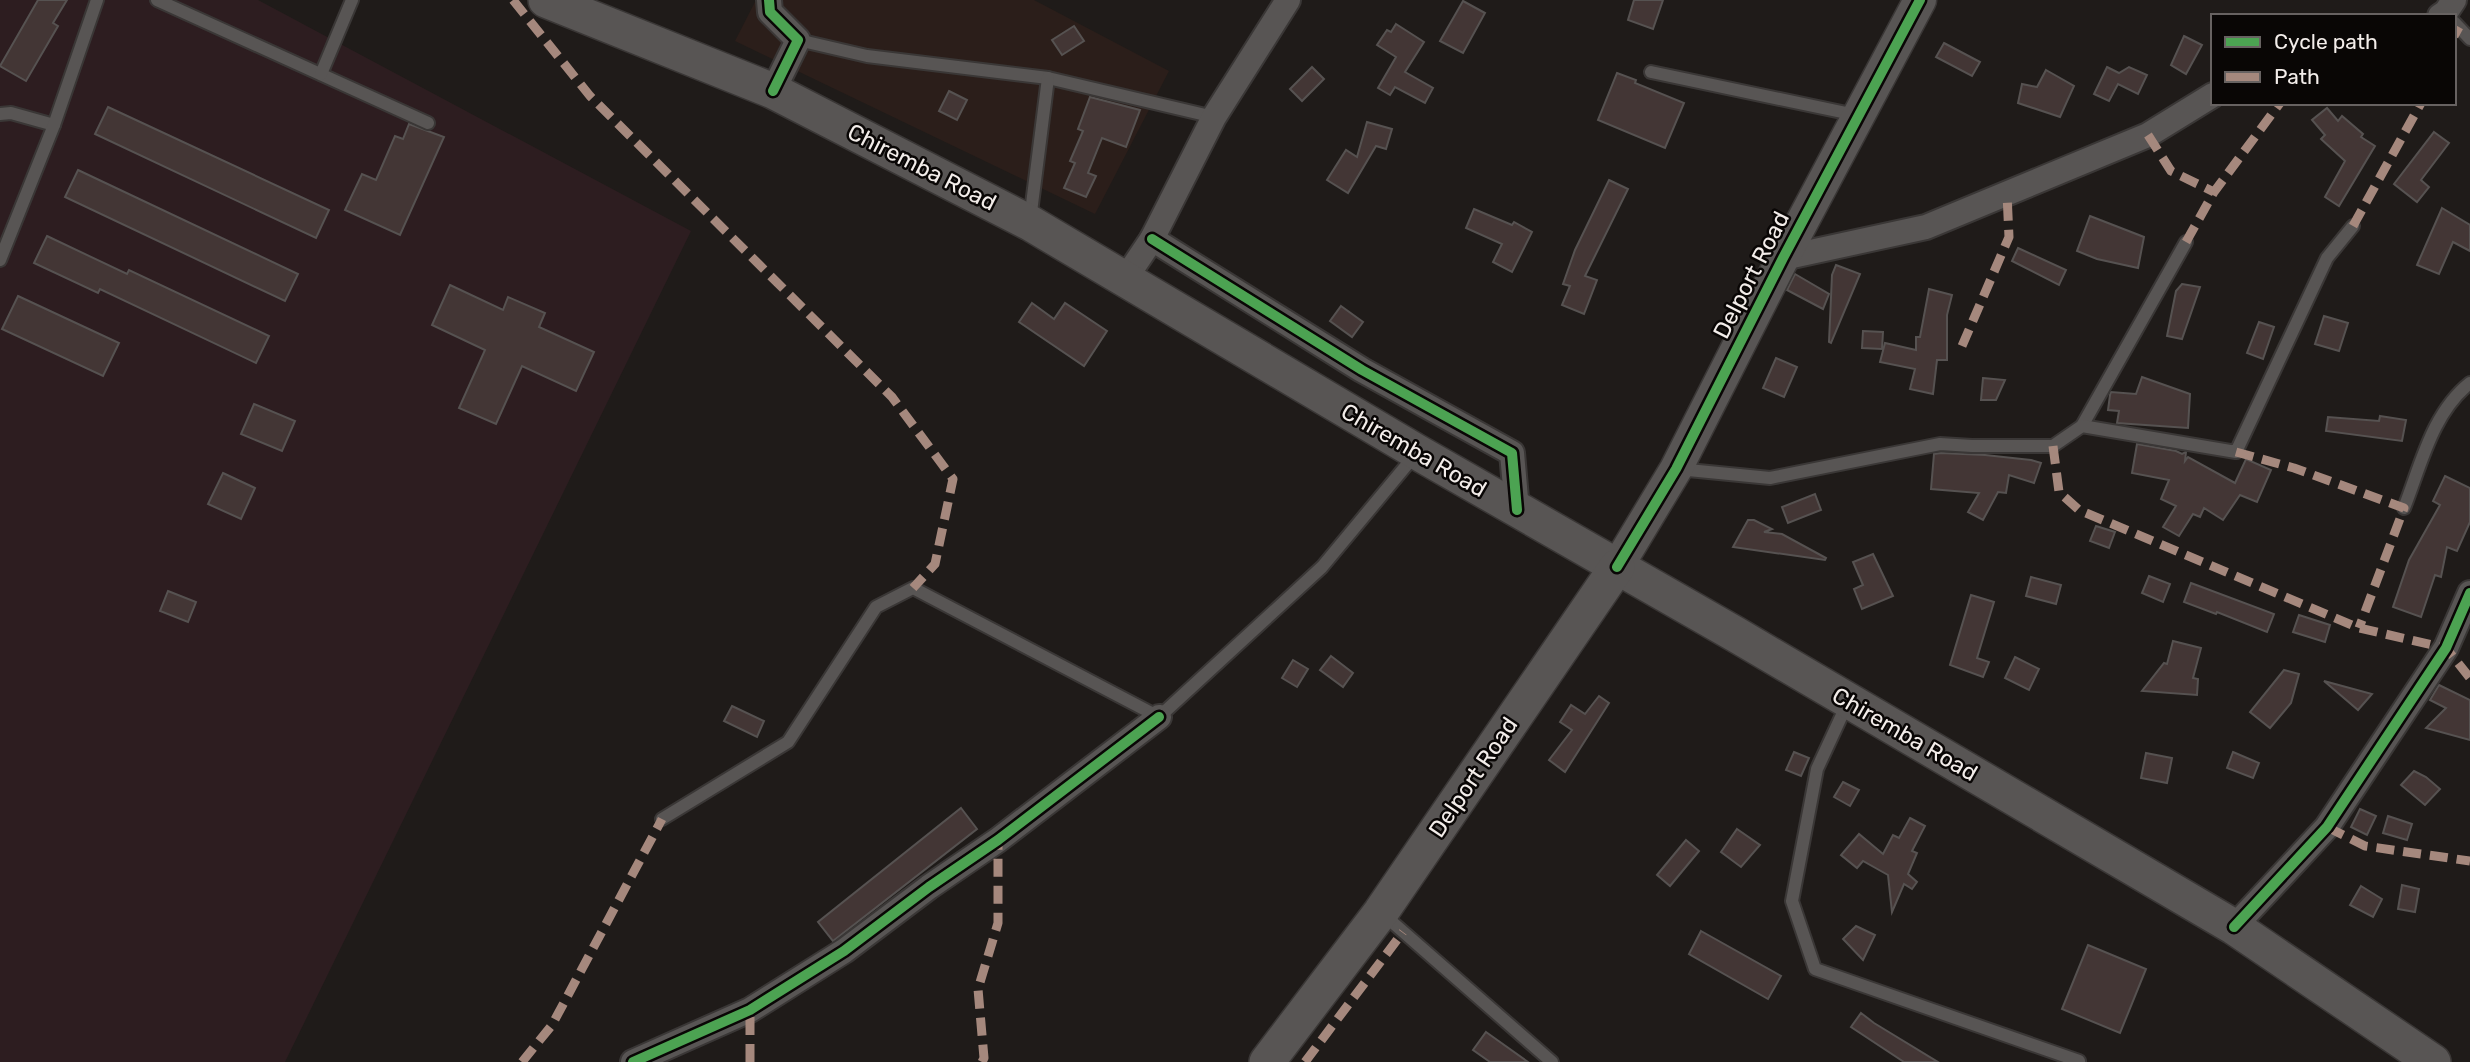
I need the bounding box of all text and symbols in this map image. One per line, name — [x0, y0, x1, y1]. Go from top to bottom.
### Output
legend — [2211, 14, 2456, 105]
text: Cycle path — [2274, 29, 2378, 54]
text: Path — [2274, 64, 2320, 89]
street label: Chiremba Road — [843, 117, 1001, 217]
street label: Delport Road — [1707, 207, 1795, 343]
street label: Chiremba Road — [1336, 397, 1492, 503]
street label: Chiremba Road — [1827, 681, 1983, 787]
street label: Delport Road — [1422, 712, 1524, 842]

